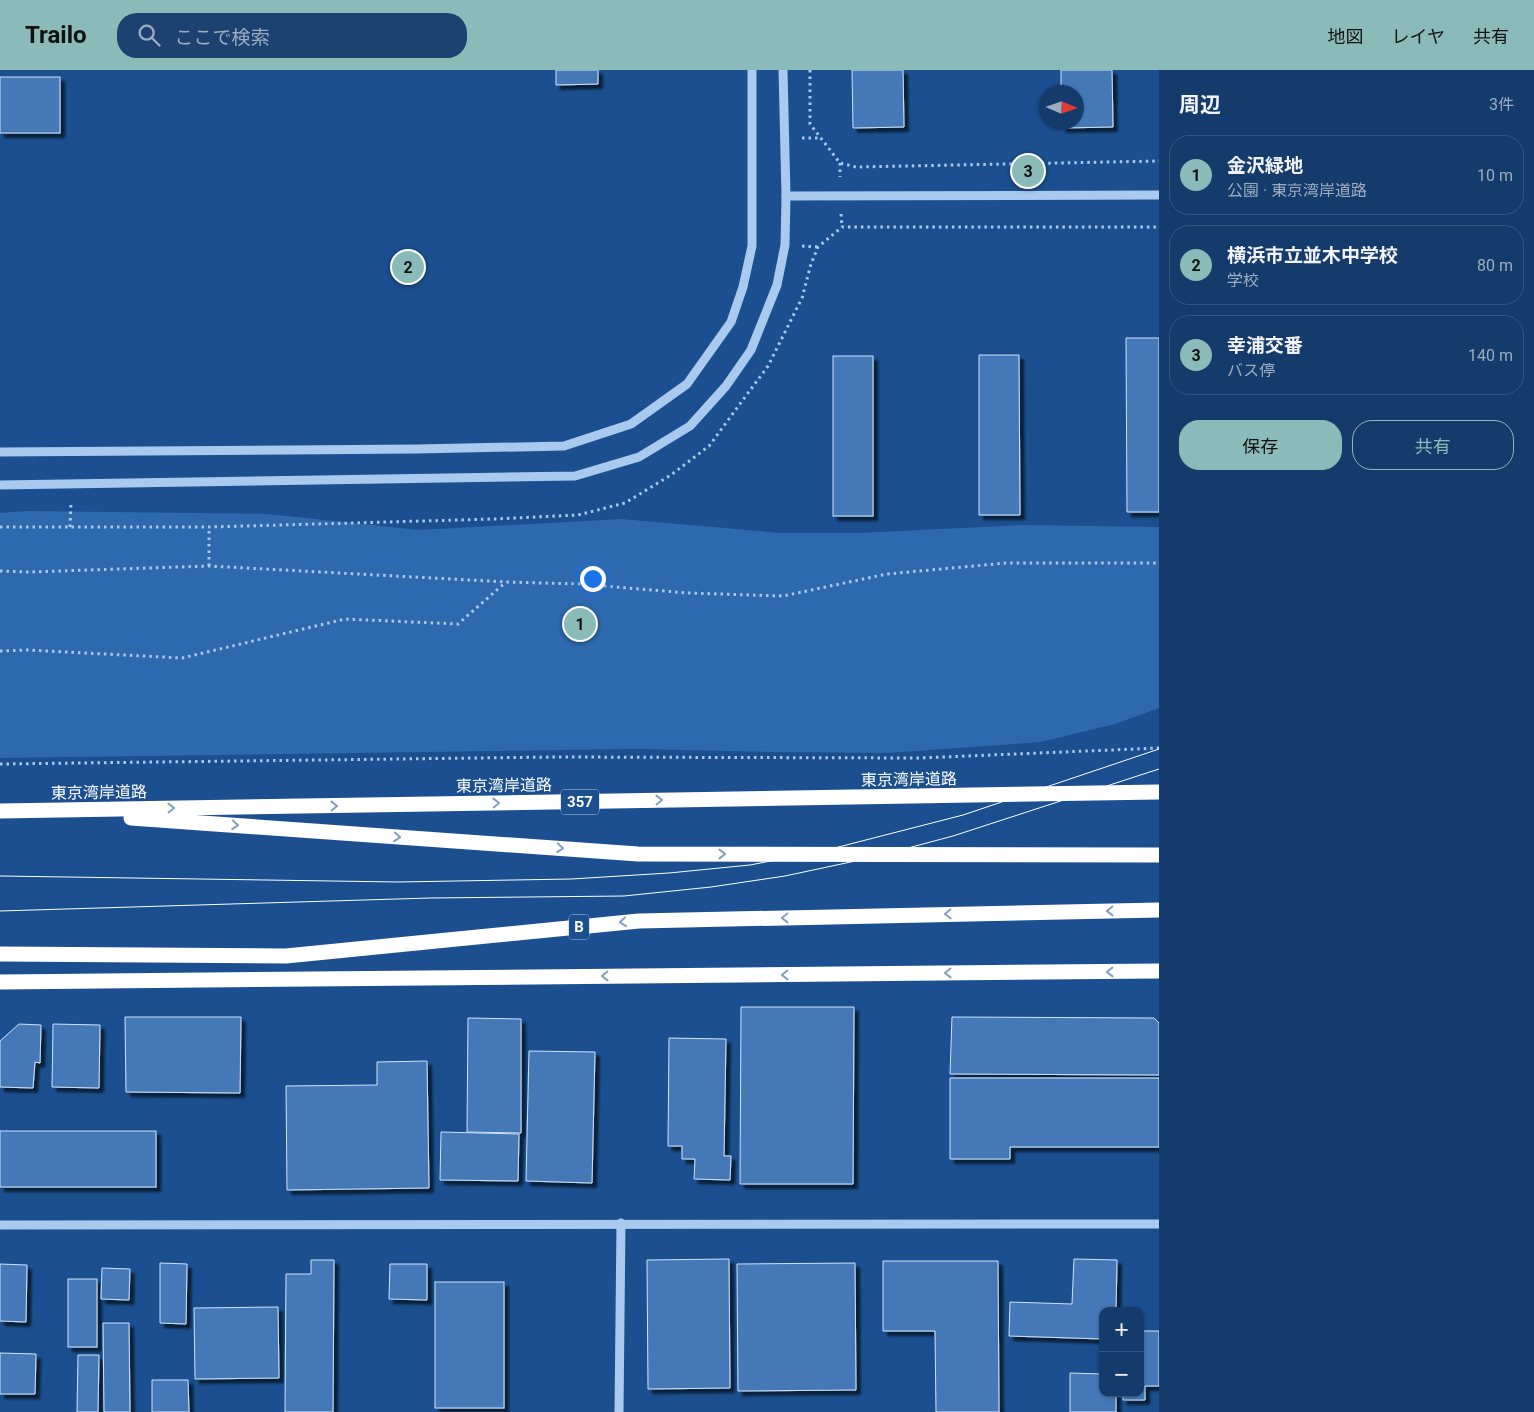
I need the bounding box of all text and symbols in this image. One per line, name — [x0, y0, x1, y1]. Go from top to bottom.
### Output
search box — [117, 13, 467, 58]
text: Trailo — [25, 21, 87, 49]
icon: search — [135, 21, 163, 49]
text: ここで検索 — [175, 26, 270, 49]
text: 地図 — [1328, 26, 1364, 47]
text: レイヤ — [1392, 26, 1445, 47]
text: 共有 — [1473, 26, 1509, 47]
north arrow — [1039, 85, 1084, 130]
text: 周辺 — [1179, 93, 1221, 117]
text: 3件 — [1489, 95, 1514, 114]
pin: 3 — [1012, 152, 1044, 190]
text: 金沢緑地 — [1227, 154, 1303, 177]
text: 1 — [1191, 166, 1201, 185]
text: 10 m — [1477, 166, 1513, 185]
text: 公園 · 東京湾岸道路 — [1227, 181, 1367, 200]
text: 横浜市立並木中学校 — [1227, 244, 1398, 267]
pin: 2 — [392, 248, 424, 286]
text: 2 — [1191, 256, 1201, 275]
text: 80 m — [1477, 256, 1513, 275]
text: 学校 — [1227, 271, 1259, 290]
text: 幸浦交番 — [1227, 334, 1303, 357]
text: 3 — [1191, 346, 1201, 365]
text: 140 m — [1468, 346, 1513, 365]
text: バス停 — [1227, 361, 1275, 380]
button: 保存 — [1179, 420, 1342, 470]
button: 共有 — [1352, 420, 1514, 470]
your location — [580, 566, 606, 592]
pin: 1 — [564, 605, 596, 643]
street label: 東京湾岸道路 — [861, 769, 957, 790]
street label: 東京湾岸道路 — [456, 775, 552, 796]
street label: 東京湾岸道路 — [51, 782, 147, 803]
road number: 357 — [561, 790, 599, 814]
one-way arrow — [655, 795, 663, 805]
one-way arrow — [492, 798, 500, 808]
one-way arrow — [330, 800, 338, 811]
one-way arrow — [168, 803, 175, 813]
one-way arrow — [232, 819, 240, 830]
one-way arrow — [394, 831, 402, 842]
one-way arrow — [556, 842, 564, 853]
one-way arrow — [718, 849, 726, 859]
one-way arrow — [1106, 906, 1114, 916]
one-way arrow — [944, 909, 952, 919]
one-way arrow — [781, 912, 789, 923]
road number: B — [569, 914, 589, 940]
one-way arrow — [619, 916, 627, 927]
one-way arrow — [1106, 966, 1114, 977]
one-way arrow — [944, 968, 952, 978]
one-way arrow — [781, 970, 789, 980]
one-way arrow — [601, 971, 609, 982]
map controls — [1099, 1307, 1144, 1397]
button: + — [1099, 1307, 1144, 1352]
button: − — [1099, 1352, 1144, 1397]

